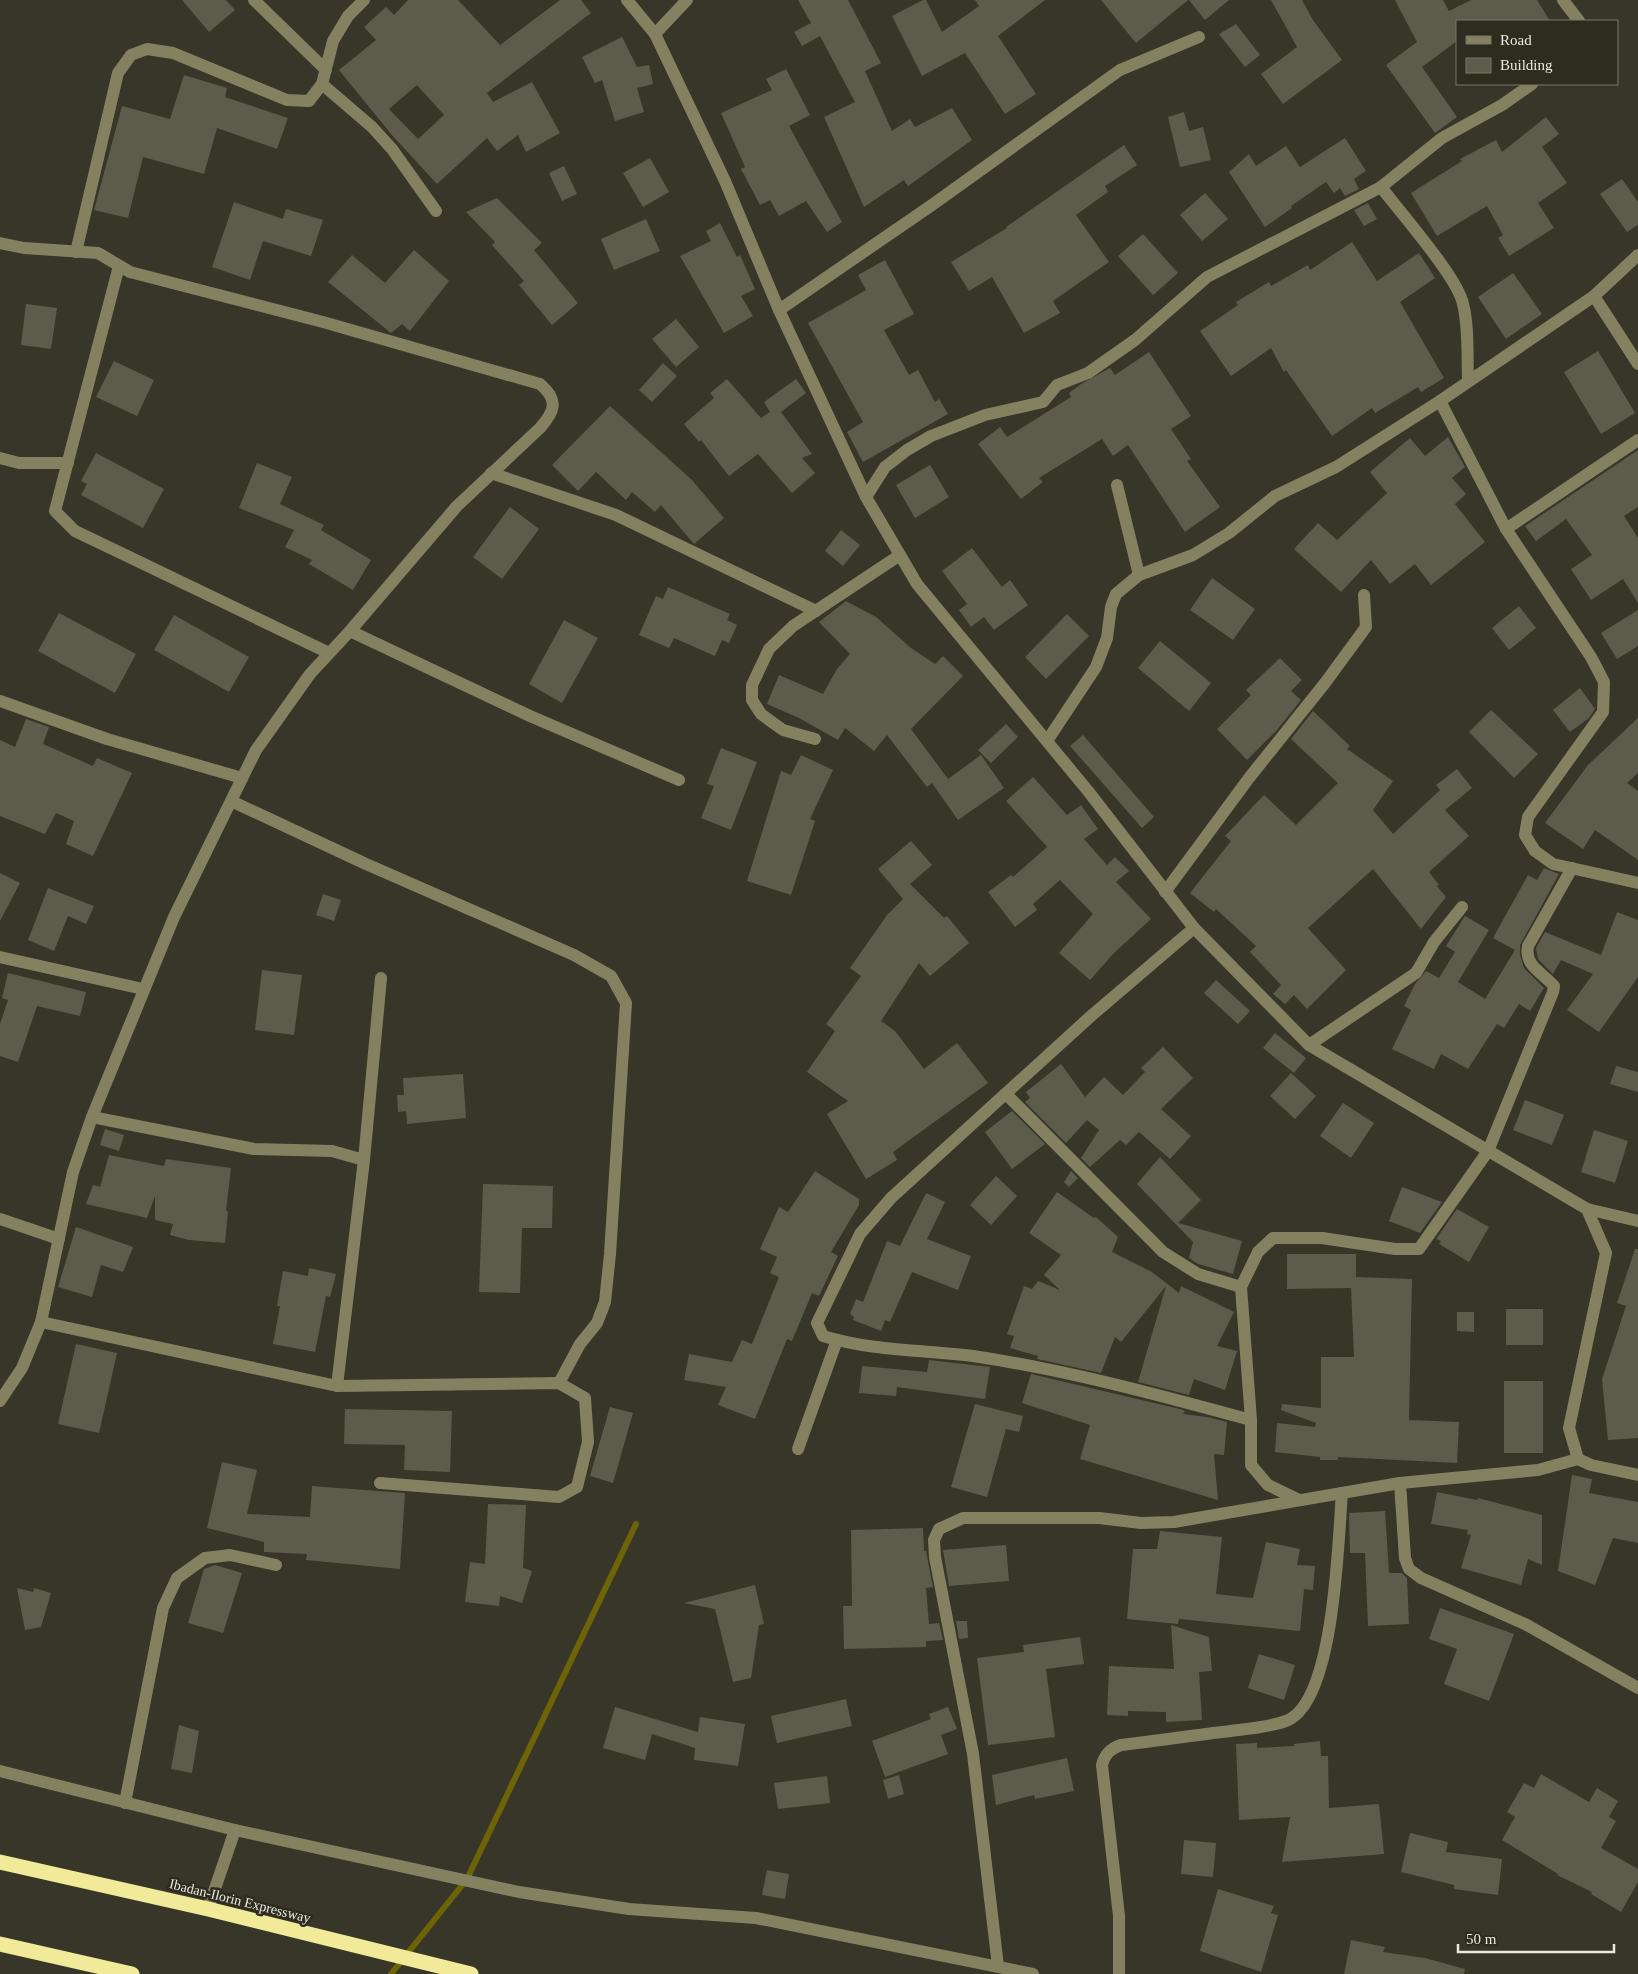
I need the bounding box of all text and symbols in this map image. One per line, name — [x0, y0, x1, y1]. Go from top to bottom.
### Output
legend — [1456, 20, 1618, 85]
text: Road — [1500, 32, 1532, 48]
text: Building — [1500, 57, 1553, 73]
street label: Ibadan-Ilorin Expressway — [168, 1876, 312, 1926]
scale bar — [1458, 1922, 1614, 1954]
text: 50 m — [1466, 1931, 1497, 1947]

